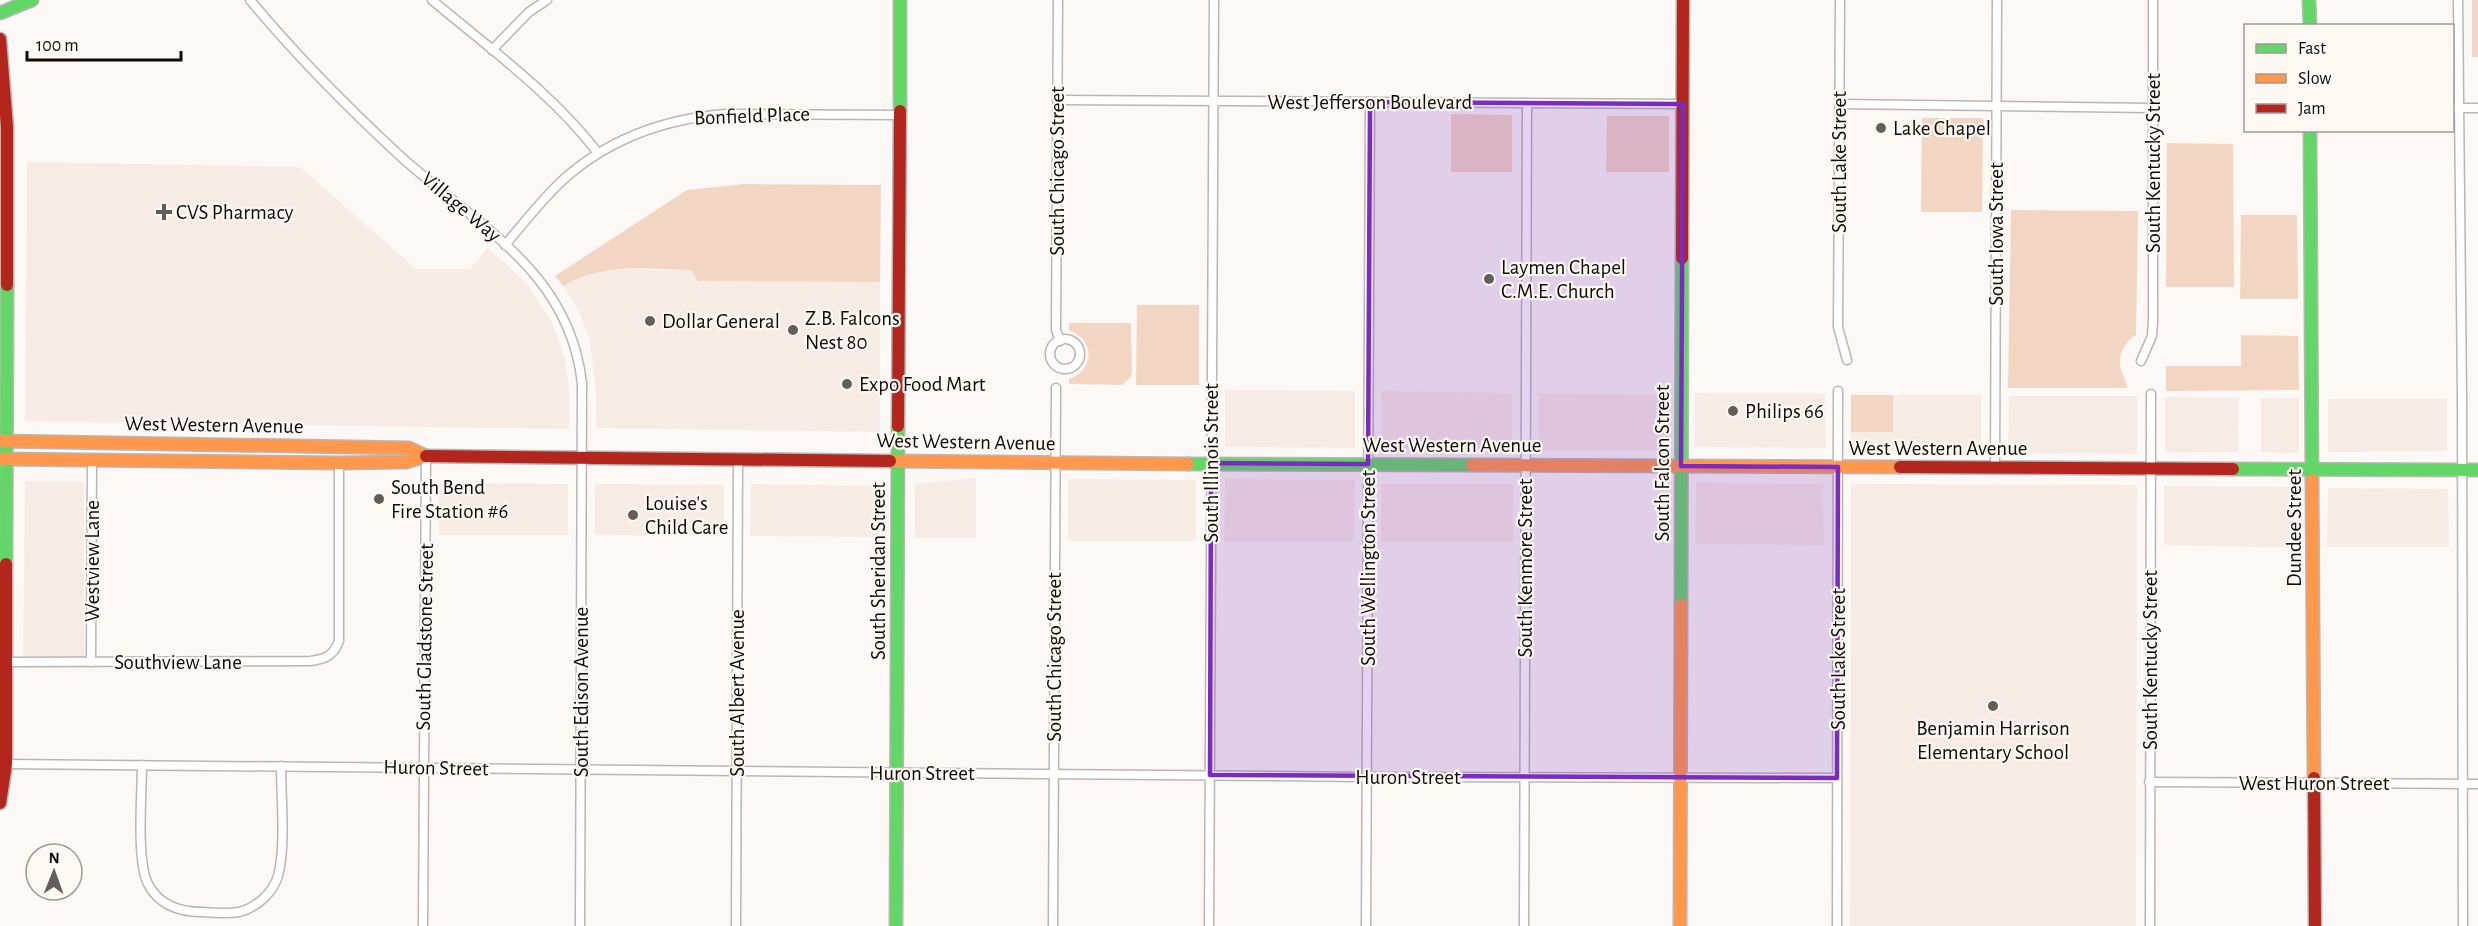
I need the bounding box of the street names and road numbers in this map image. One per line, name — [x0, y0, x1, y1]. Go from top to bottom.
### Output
street label: South Kentucky Street — [2143, 73, 2164, 253]
street label: South Chicago Street — [1047, 86, 1068, 256]
street label: South Lake Street — [1829, 91, 1850, 233]
street label: West Jefferson Boulevard — [1268, 92, 1473, 113]
street label: Bonfield Place — [694, 103, 810, 129]
street label: South Iowa Street — [1986, 162, 2007, 306]
street label: Village Way — [417, 168, 505, 246]
street label: South Illinois Street — [1201, 383, 1222, 543]
street label: South Falcon Street — [1652, 384, 1673, 541]
street label: West Western Avenue — [124, 413, 304, 437]
street label: West Western Avenue — [876, 430, 1056, 454]
street label: West Western Avenue — [1362, 435, 1542, 456]
street label: West Western Avenue — [1848, 438, 2028, 459]
street label: Dundee Street — [2284, 469, 2305, 587]
street label: South Wellington Street — [1358, 470, 1379, 666]
street label: South Kenmore Street — [1515, 478, 1536, 658]
street label: South Sheridan Street — [868, 482, 889, 660]
street label: Westview Lane — [82, 500, 103, 622]
street label: South Gladstone Street — [413, 543, 437, 731]
street label: South Kentucky Street — [2140, 570, 2161, 750]
street label: South Chicago Street — [1044, 572, 1065, 742]
street label: South Lake Street — [1828, 588, 1849, 730]
street label: South Edison Avenue — [571, 607, 592, 777]
street label: South Albert Avenue — [727, 609, 748, 777]
street label: Southview Lane — [114, 652, 242, 673]
street label: Huron Street — [383, 757, 489, 779]
street label: Huron Street — [869, 763, 975, 784]
street label: Huron Street — [1355, 767, 1461, 788]
street label: West Huron Street — [2239, 773, 2390, 794]

